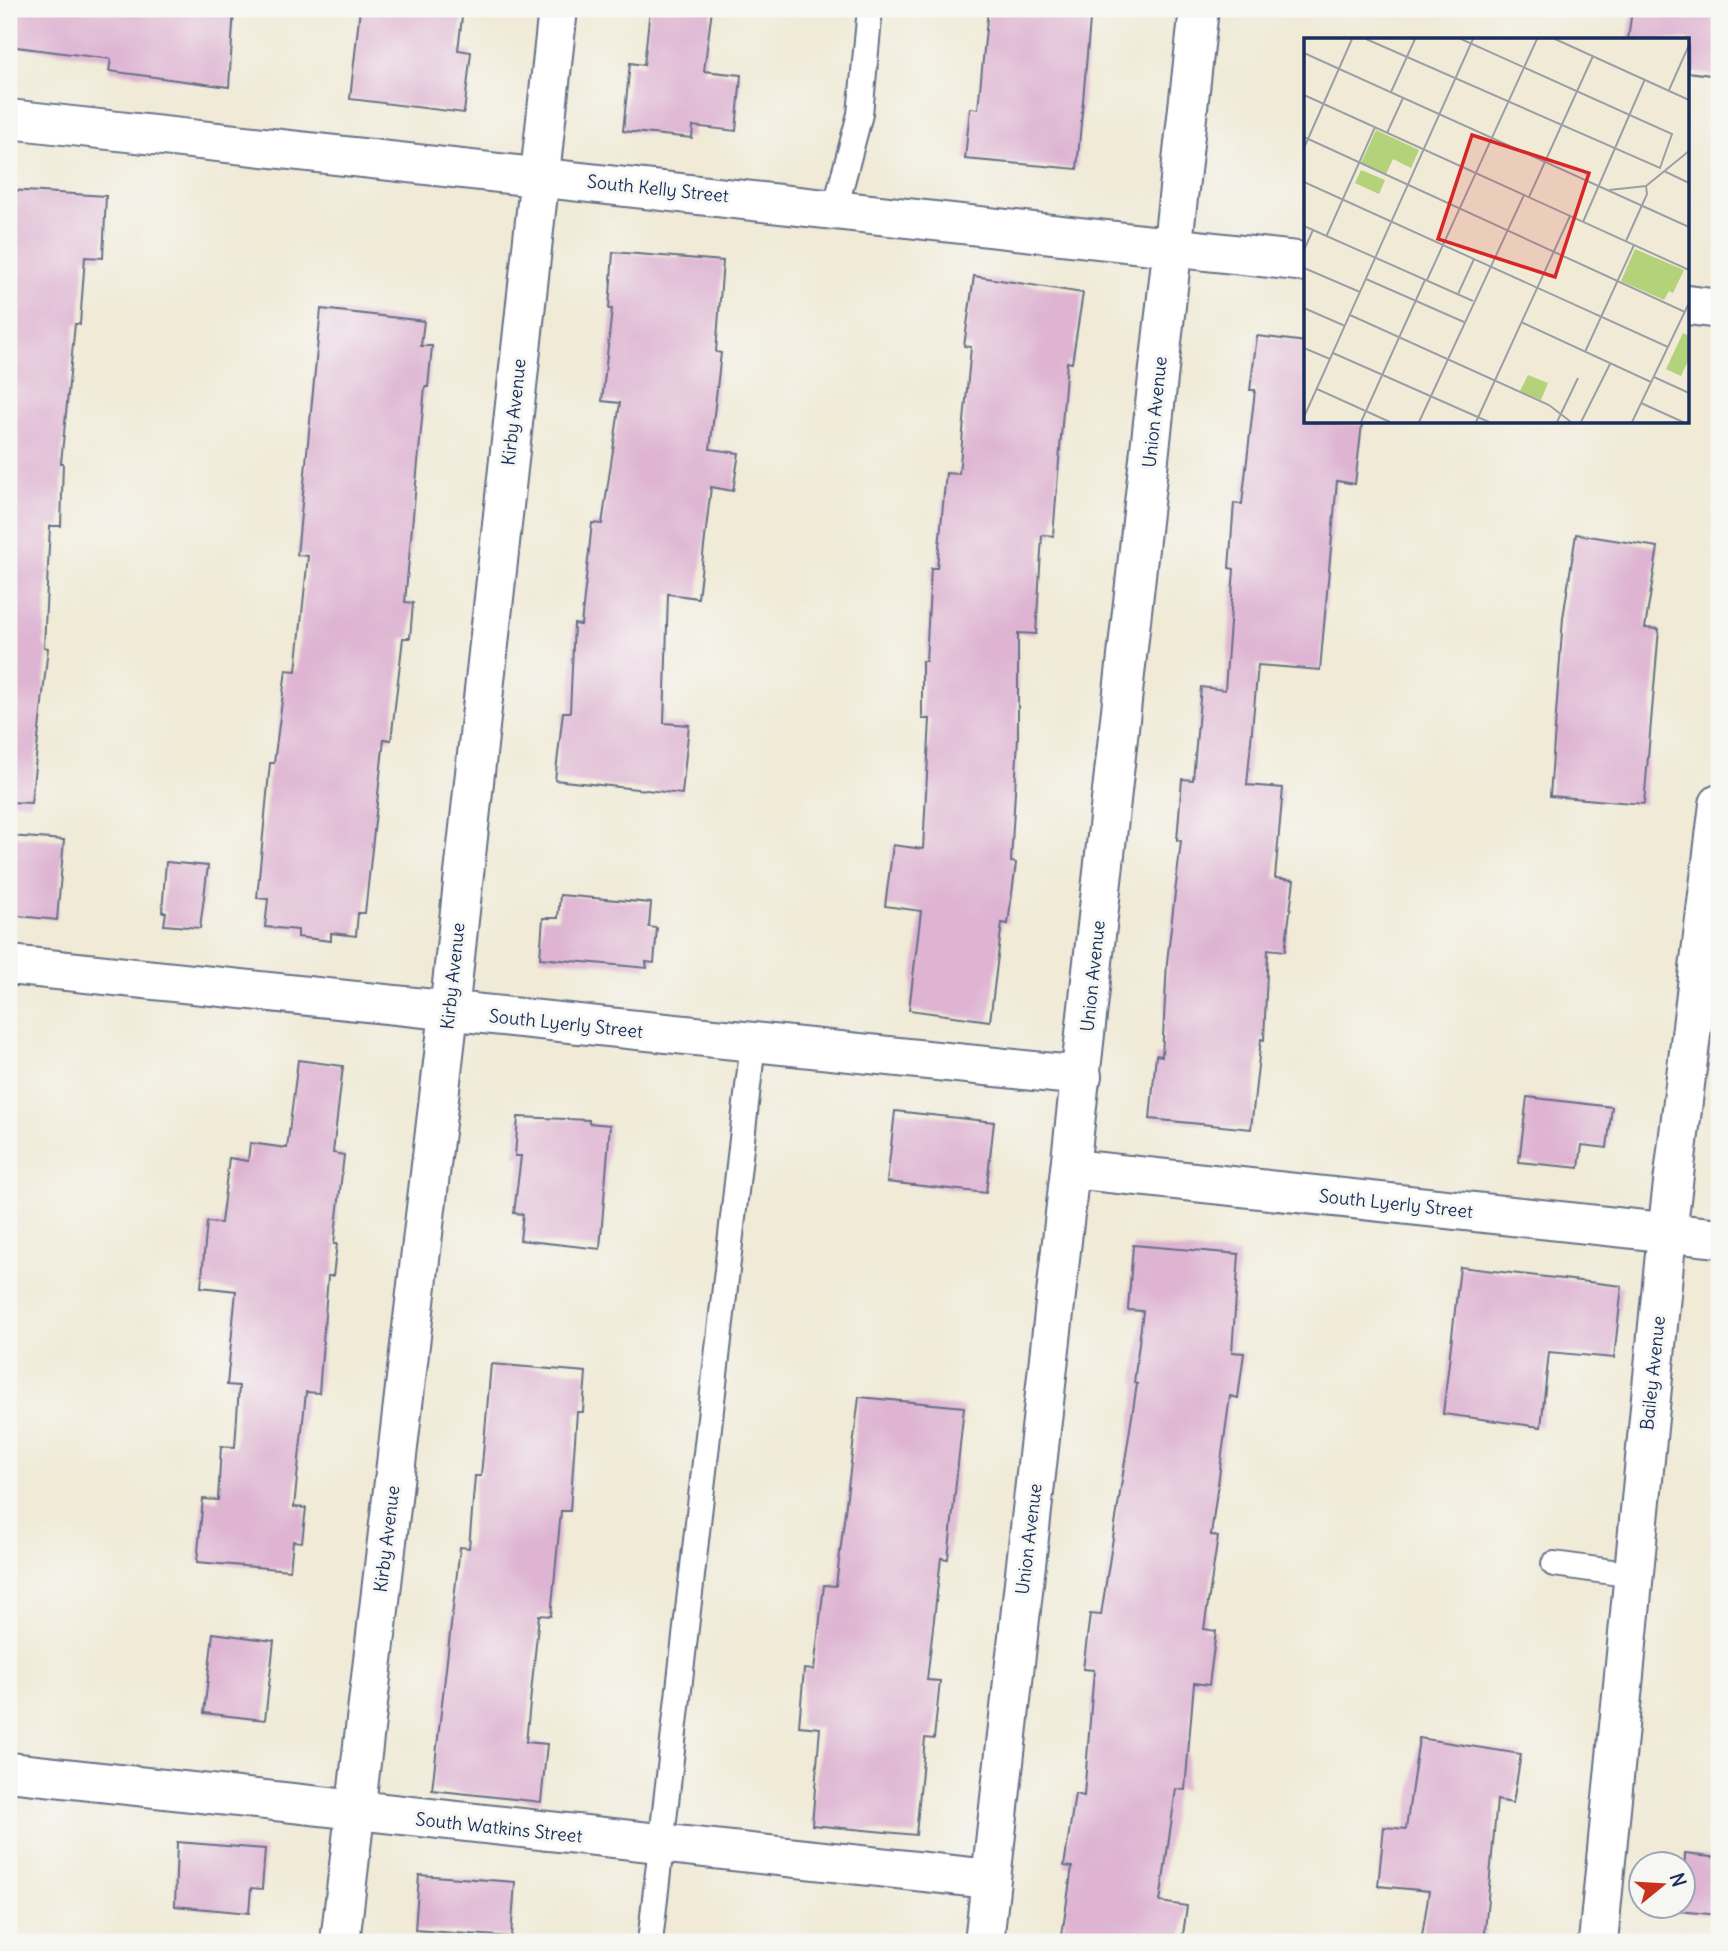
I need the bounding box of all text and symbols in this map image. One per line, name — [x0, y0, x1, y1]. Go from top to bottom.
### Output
inset map — [1304, 38, 1690, 424]
street label: South Kelly Street — [586, 170, 730, 207]
street label: Union Avenue — [1137, 355, 1172, 469]
street label: Kirby Avenue — [496, 357, 531, 466]
street label: Union Avenue — [1075, 919, 1110, 1033]
street label: Kirby Avenue — [435, 921, 470, 1030]
street label: South Lyerly Street — [488, 1004, 644, 1043]
street label: South Lyerly Street — [1318, 1184, 1474, 1223]
street label: Bailey Avenue — [1635, 1315, 1670, 1431]
street label: Union Avenue — [1010, 1482, 1047, 1596]
street label: Kirby Avenue — [369, 1484, 404, 1594]
street label: South Watkins Street — [414, 1807, 584, 1848]
north arrow — [1626, 1850, 1696, 1920]
text: N — [1665, 1870, 1692, 1890]

